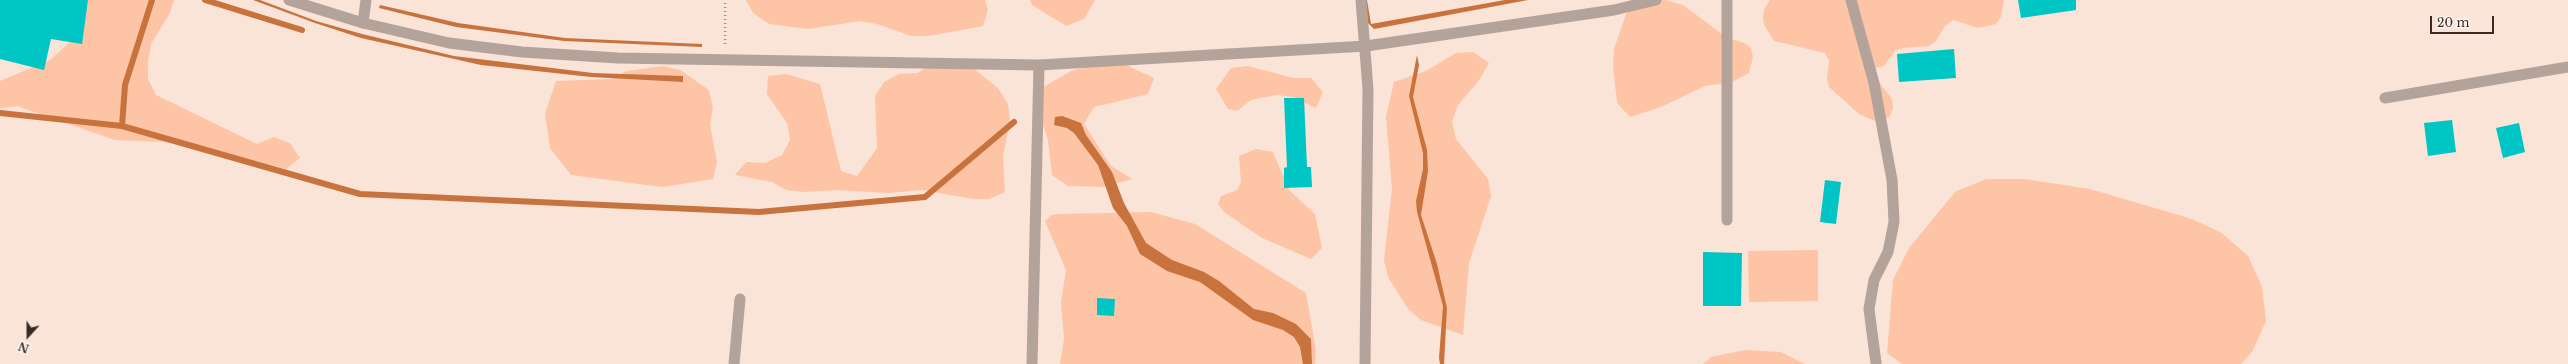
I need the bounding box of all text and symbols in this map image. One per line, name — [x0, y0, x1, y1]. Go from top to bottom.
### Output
scale bar — [2432, 8, 2496, 34]
text: 20 m — [2437, 15, 2469, 30]
north arrow — [8, 316, 48, 356]
text: N — [16, 339, 31, 356]

